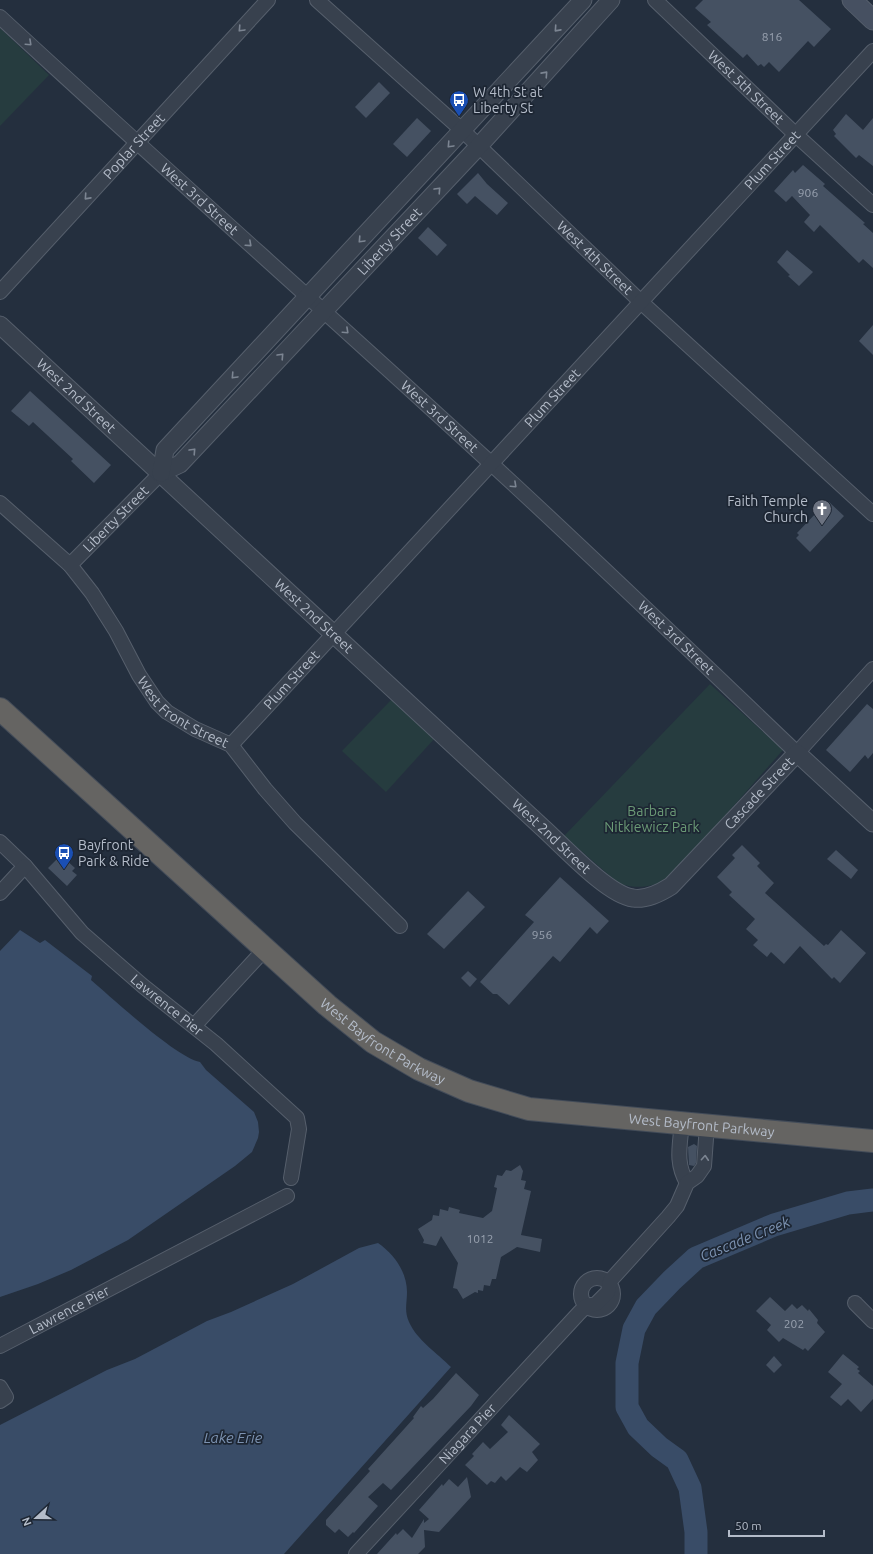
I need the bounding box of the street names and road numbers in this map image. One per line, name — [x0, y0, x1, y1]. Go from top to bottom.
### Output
street label: West 5th Street — [705, 47, 788, 127]
street label: Poplar Street — [100, 110, 168, 182]
street label: Plum Street — [741, 127, 804, 193]
street label: West 3rd Street — [157, 160, 242, 238]
street label: Liberty Street — [354, 204, 425, 278]
street label: West 4th Street — [554, 218, 636, 298]
street label: West 2nd Street — [34, 355, 119, 436]
street label: Plum Street — [521, 365, 584, 431]
street label: West 3rd Street — [398, 377, 482, 456]
street label: Liberty Street — [80, 482, 152, 555]
street label: West 2nd Street — [271, 575, 357, 657]
street label: West 3rd Street — [635, 598, 718, 678]
street label: Plum Street — [260, 647, 323, 712]
street label: West Front Street — [134, 673, 231, 751]
street label: Cascade Street — [721, 753, 797, 833]
street label: West 2nd Street — [509, 796, 594, 877]
street label: Lawrence Pier — [127, 971, 207, 1039]
street label: West Bayfront Parkway — [317, 995, 448, 1088]
street label: West Bayfront Parkway — [628, 1110, 775, 1140]
street label: Lawrence Pier — [26, 1282, 113, 1337]
street label: Niagara Pier — [436, 1400, 500, 1467]

